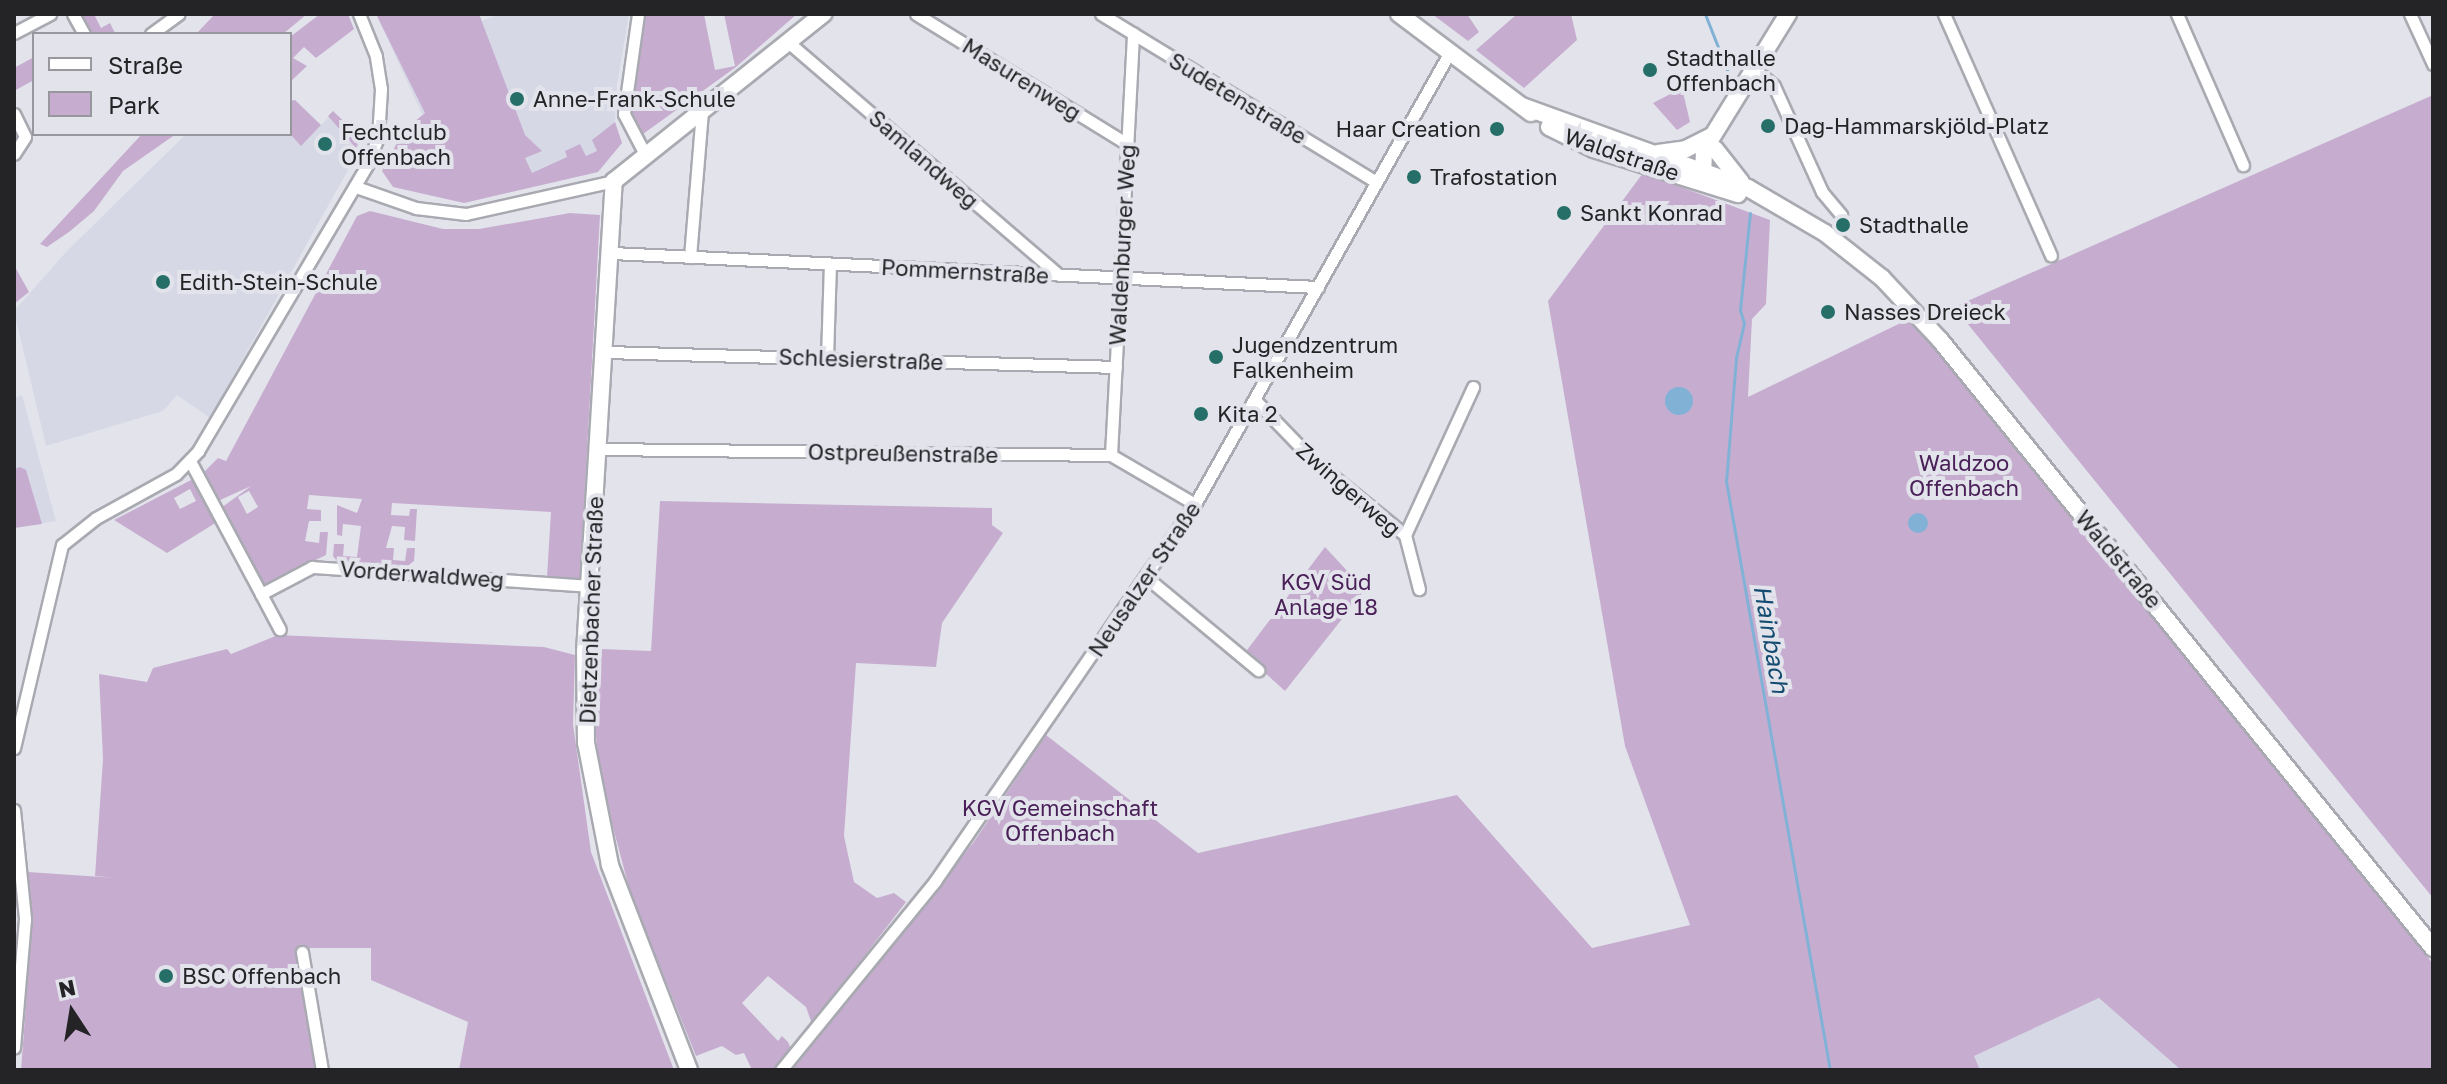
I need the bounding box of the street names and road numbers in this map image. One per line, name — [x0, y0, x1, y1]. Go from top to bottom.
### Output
street label: Masurenweg — [958, 32, 1086, 126]
street label: Sudetenstraße — [1165, 47, 1311, 149]
street label: Samlandweg — [864, 104, 984, 214]
street label: Waldstraße — [1561, 122, 1683, 186]
street label: Waldenburger Weg — [1104, 144, 1140, 346]
street label: Pommernstraße — [880, 253, 1050, 289]
street label: Schlesierstraße — [778, 343, 944, 375]
street label: Zwingerweg — [1292, 437, 1406, 541]
street label: Ostpreußenstraße — [808, 438, 998, 468]
street label: Dietzenbacher Straße — [574, 496, 608, 724]
street label: Neusalzer Straße — [1082, 497, 1206, 661]
street label: Waldstraße — [2070, 505, 2168, 613]
street label: Vorderwaldweg — [339, 555, 505, 593]

